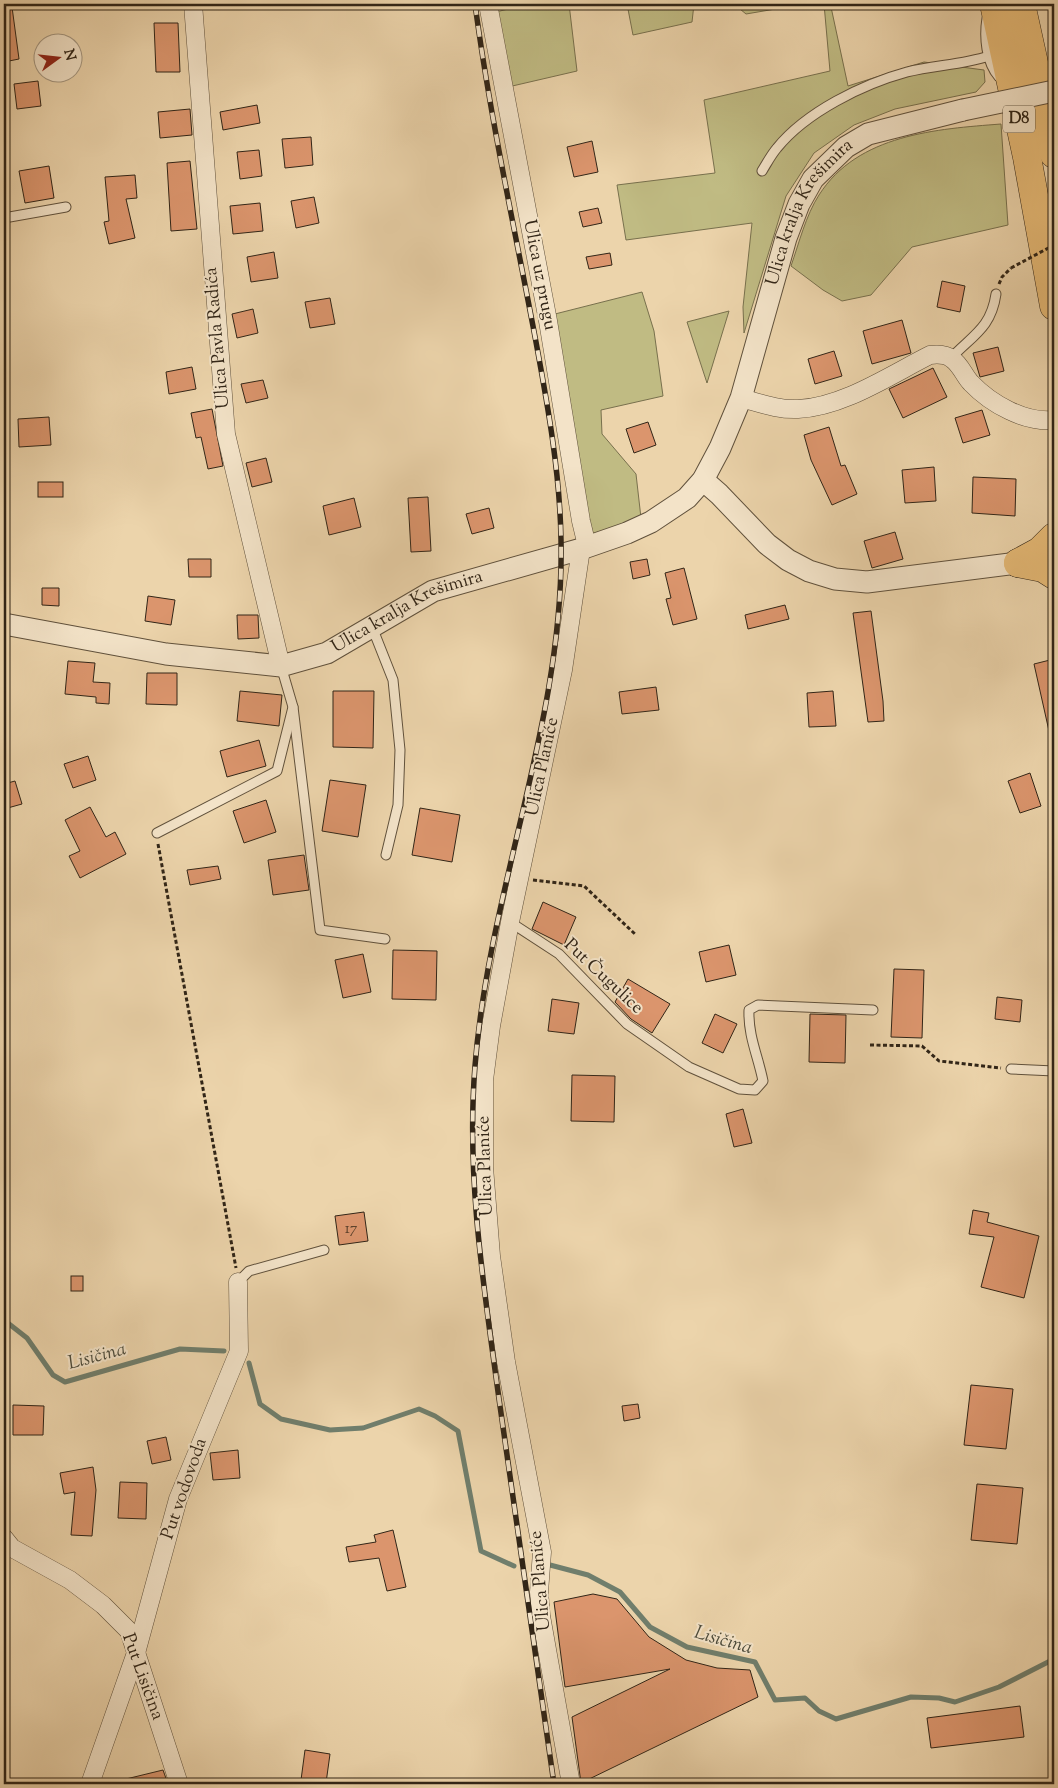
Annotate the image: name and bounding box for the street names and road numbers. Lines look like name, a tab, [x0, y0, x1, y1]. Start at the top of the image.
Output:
road number: D8	[1003, 106, 1035, 132]
street label: Ulica kralja Krešimira	[760, 133, 858, 289]
street label: Ulica uz prugu	[516, 217, 562, 333]
street label: Ulica Pavla Radića	[199, 266, 237, 410]
street label: Ulica kralja Krešimira	[327, 564, 486, 660]
street label: Ulica Planiće	[520, 715, 566, 819]
street label: Put Čugulice	[557, 932, 649, 1021]
street label: Ulica Planiće	[471, 1115, 501, 1217]
street label: Put vodovoda	[156, 1435, 214, 1543]
street label: Ulica Planiće	[524, 1530, 558, 1632]
street label: Put Lisičina	[114, 1630, 170, 1724]

